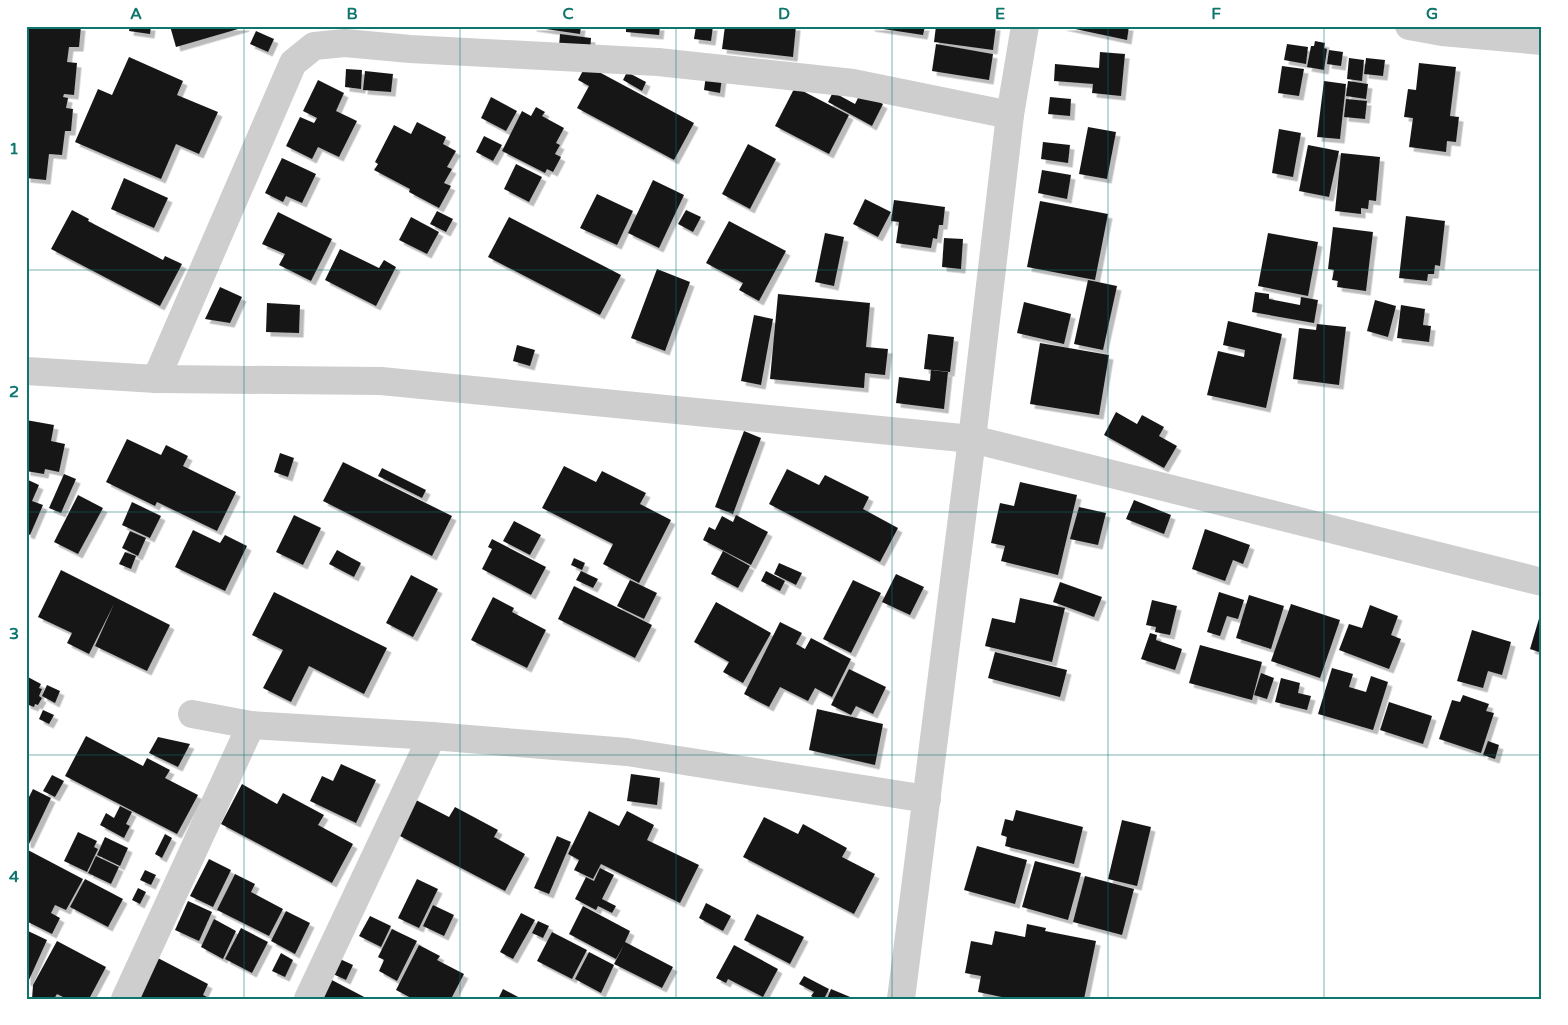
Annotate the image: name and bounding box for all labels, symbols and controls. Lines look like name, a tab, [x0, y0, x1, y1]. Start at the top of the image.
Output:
text: A	[130, 4, 142, 24]
text: B	[346, 4, 358, 24]
text: C	[562, 4, 574, 24]
text: D	[778, 4, 790, 24]
text: E	[995, 4, 1005, 24]
text: F	[1211, 4, 1221, 24]
text: G	[1426, 4, 1438, 24]
text: 1	[9, 139, 19, 159]
text: 2	[9, 382, 19, 402]
text: 3	[9, 624, 19, 644]
text: 4	[9, 867, 19, 887]

